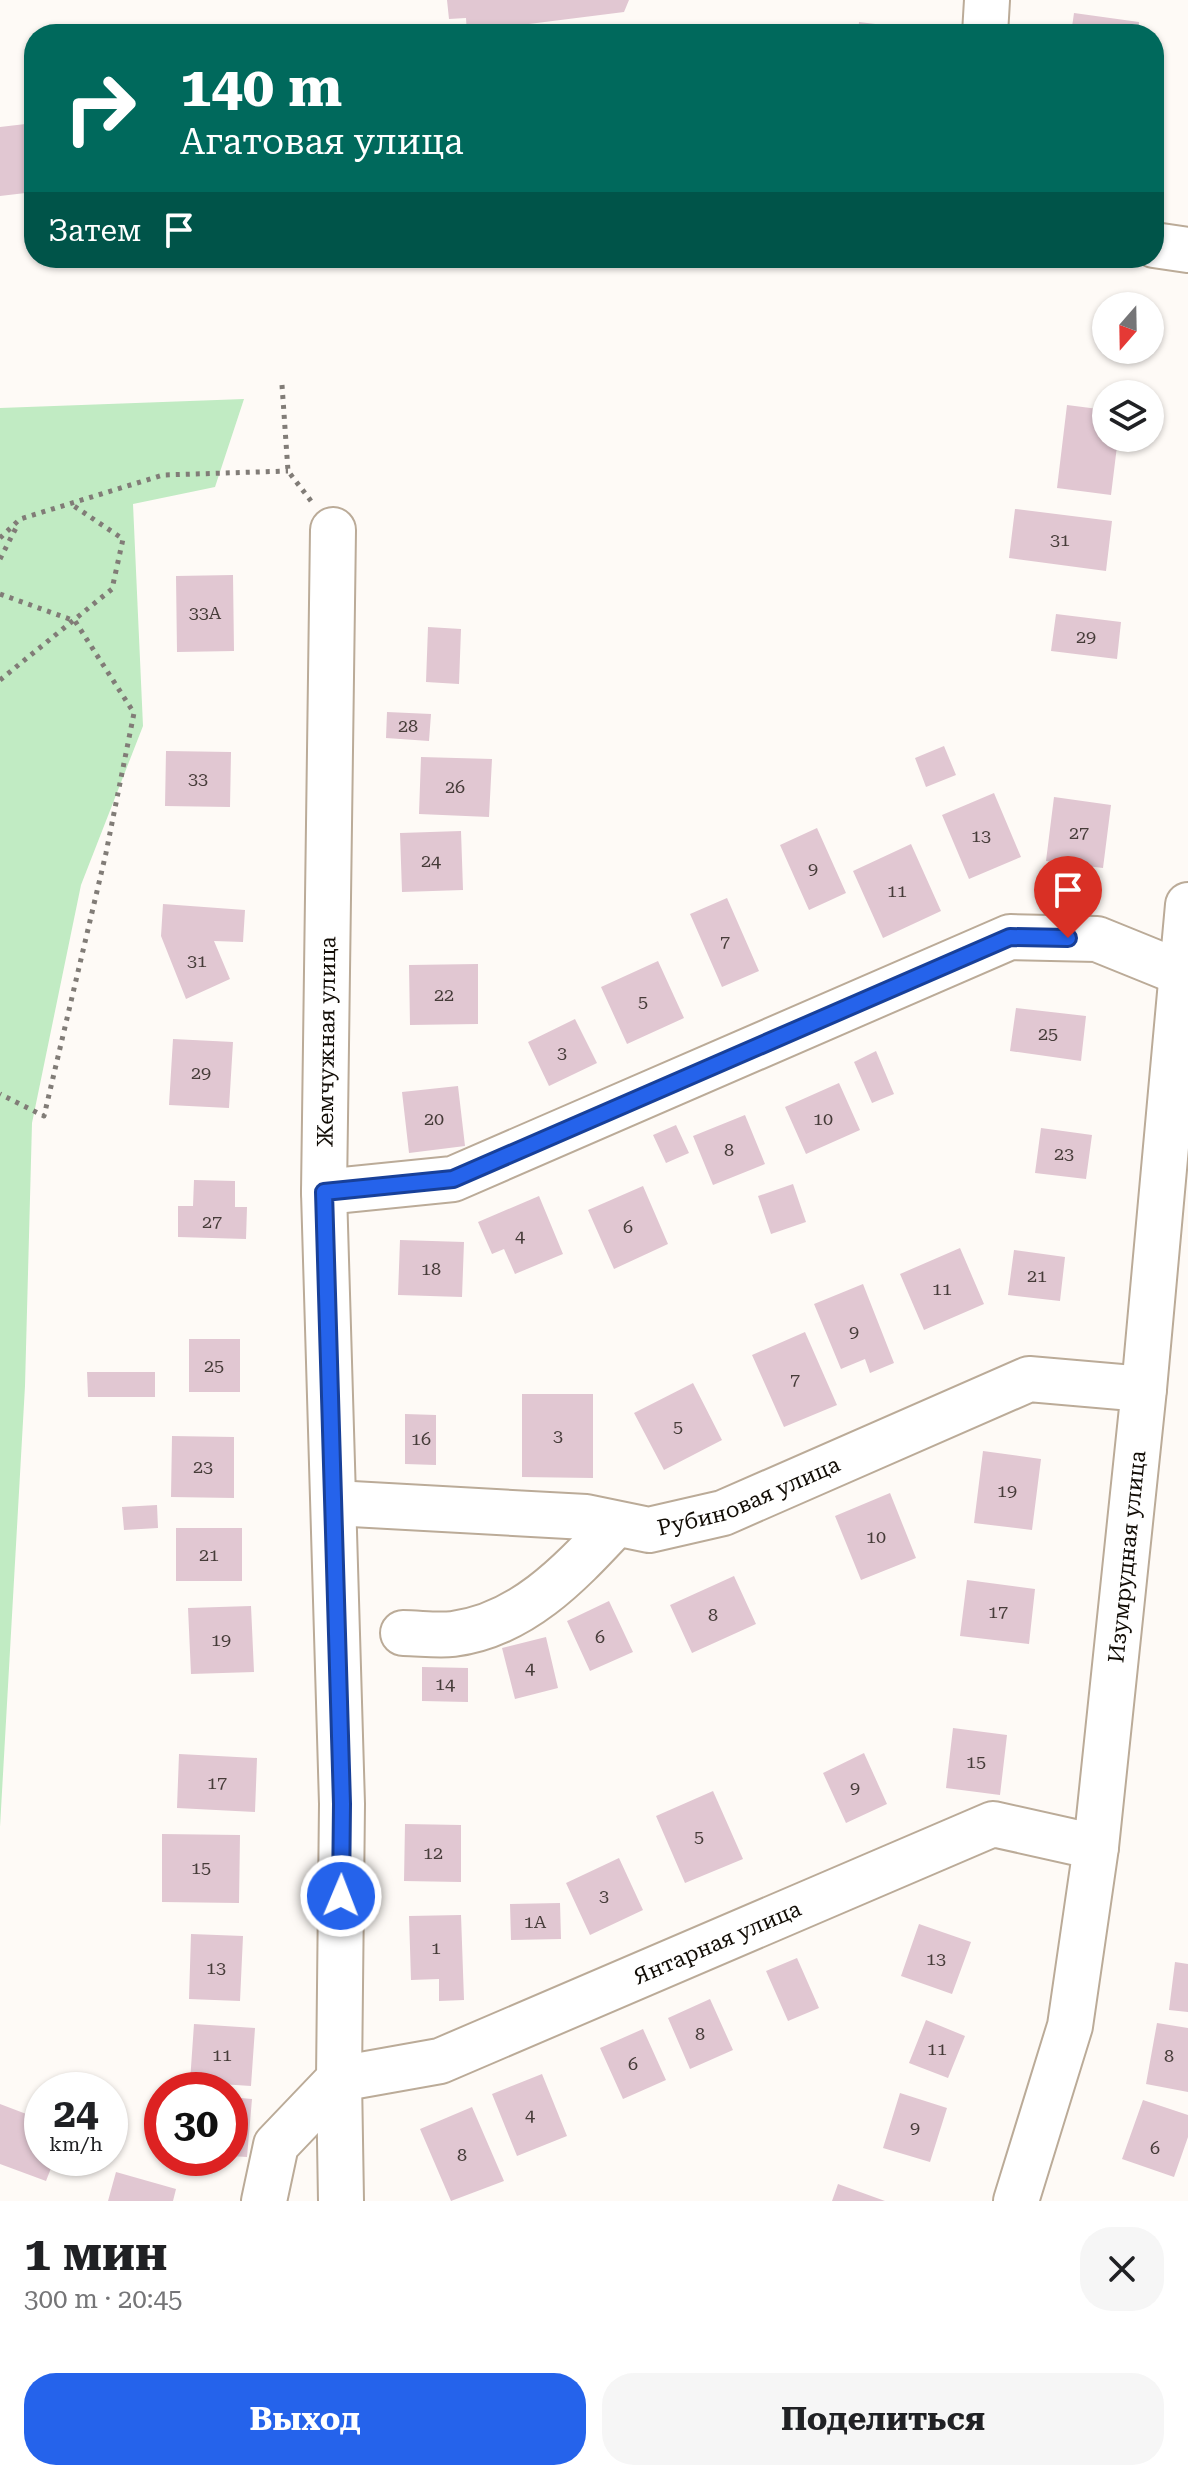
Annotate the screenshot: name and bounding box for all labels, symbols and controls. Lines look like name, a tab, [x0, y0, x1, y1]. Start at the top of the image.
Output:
text: 140 m	[180, 54, 342, 120]
icon: right	[48, 56, 152, 160]
text: Агатовая улица	[180, 121, 463, 163]
icon: arrive	[157, 208, 201, 252]
text: Затем	[48, 213, 141, 248]
north arrow	[1092, 292, 1164, 364]
map controls	[1092, 292, 1164, 452]
button: layers	[1092, 380, 1164, 452]
house number: 31	[1050, 529, 1070, 550]
house number: 33А	[189, 602, 222, 623]
house number: 29	[1076, 626, 1096, 647]
house number: 28	[398, 715, 418, 736]
house number: 33	[188, 768, 208, 789]
house number: 26	[445, 776, 465, 797]
house number: 27	[1069, 822, 1089, 843]
house number: 13	[971, 825, 991, 846]
house number: 24	[421, 850, 441, 871]
pin	[1034, 856, 1102, 938]
house number: 9	[808, 858, 818, 879]
icon: arrive	[1046, 868, 1090, 912]
house number: 11	[887, 880, 907, 901]
house number: 7	[720, 931, 730, 952]
street label: Жемчужная улица	[313, 936, 340, 1147]
house number: 31	[187, 950, 207, 971]
house number: 22	[434, 984, 454, 1005]
house number: 5	[638, 991, 648, 1012]
house number: 25	[1038, 1023, 1058, 1044]
house number: 3	[557, 1042, 567, 1063]
house number: 29	[191, 1062, 211, 1083]
house number: 20	[424, 1108, 444, 1129]
house number: 10	[813, 1108, 833, 1129]
house number: 8	[724, 1139, 734, 1160]
house number: 23	[1054, 1143, 1074, 1164]
house number: 27	[202, 1211, 222, 1232]
house number: 6	[623, 1216, 633, 1237]
house number: 4	[515, 1225, 525, 1246]
house number: 18	[421, 1258, 441, 1279]
house number: 21	[1027, 1265, 1047, 1286]
house number: 11	[932, 1278, 952, 1299]
house number: 9	[849, 1321, 859, 1342]
house number: 25	[204, 1355, 224, 1376]
house number: 7	[790, 1369, 800, 1390]
house number: 5	[673, 1416, 683, 1437]
house number: 3	[553, 1425, 563, 1446]
house number: 16	[411, 1428, 431, 1449]
street label: Изумрудная улица	[1103, 1449, 1150, 1664]
street label: Рубиновая улица	[655, 1451, 844, 1541]
house number: 23	[193, 1456, 213, 1477]
house number: 19	[997, 1480, 1017, 1501]
house number: 10	[866, 1526, 886, 1547]
house number: 21	[199, 1544, 219, 1565]
house number: 17	[988, 1601, 1008, 1622]
house number: 8	[708, 1604, 718, 1625]
house number: 6	[595, 1626, 605, 1647]
house number: 19	[211, 1629, 231, 1650]
house number: 4	[525, 1657, 535, 1678]
house number: 14	[435, 1673, 455, 1694]
house number: 15	[966, 1751, 986, 1772]
house number: 17	[207, 1772, 227, 1793]
house number: 9	[850, 1777, 860, 1798]
house number: 5	[694, 1826, 704, 1847]
house number: 12	[423, 1842, 443, 1863]
position arrow	[299, 1854, 383, 1938]
house number: 15	[191, 1857, 211, 1878]
house number: 3	[599, 1885, 609, 1906]
street label: Янтарная улица	[630, 1896, 805, 1990]
house number: 1А	[524, 1911, 547, 1932]
house number: 1	[431, 1937, 441, 1958]
house number: 13	[926, 1948, 946, 1969]
house number: 13	[206, 1957, 226, 1978]
house number: 8	[695, 2023, 705, 2044]
house number: 11	[927, 2038, 947, 2059]
house number: 11	[212, 2044, 232, 2065]
house number: 8	[1164, 2045, 1174, 2066]
house number: 6	[628, 2053, 638, 2074]
speed limit sign: 30	[144, 2072, 248, 2176]
text: 24	[54, 2090, 98, 2137]
house number: 4	[525, 2104, 535, 2125]
house number: 9	[910, 2117, 920, 2138]
text: km/h	[49, 2132, 103, 2156]
house number: 6	[1150, 2137, 1160, 2158]
house number: 8	[457, 2144, 467, 2165]
text: 1 мин	[24, 2226, 167, 2282]
button: close	[1080, 2227, 1164, 2311]
text: 300 m · 20:45	[24, 2284, 183, 2314]
button: Выход	[24, 2373, 586, 2465]
button: Поделиться	[602, 2373, 1164, 2465]

